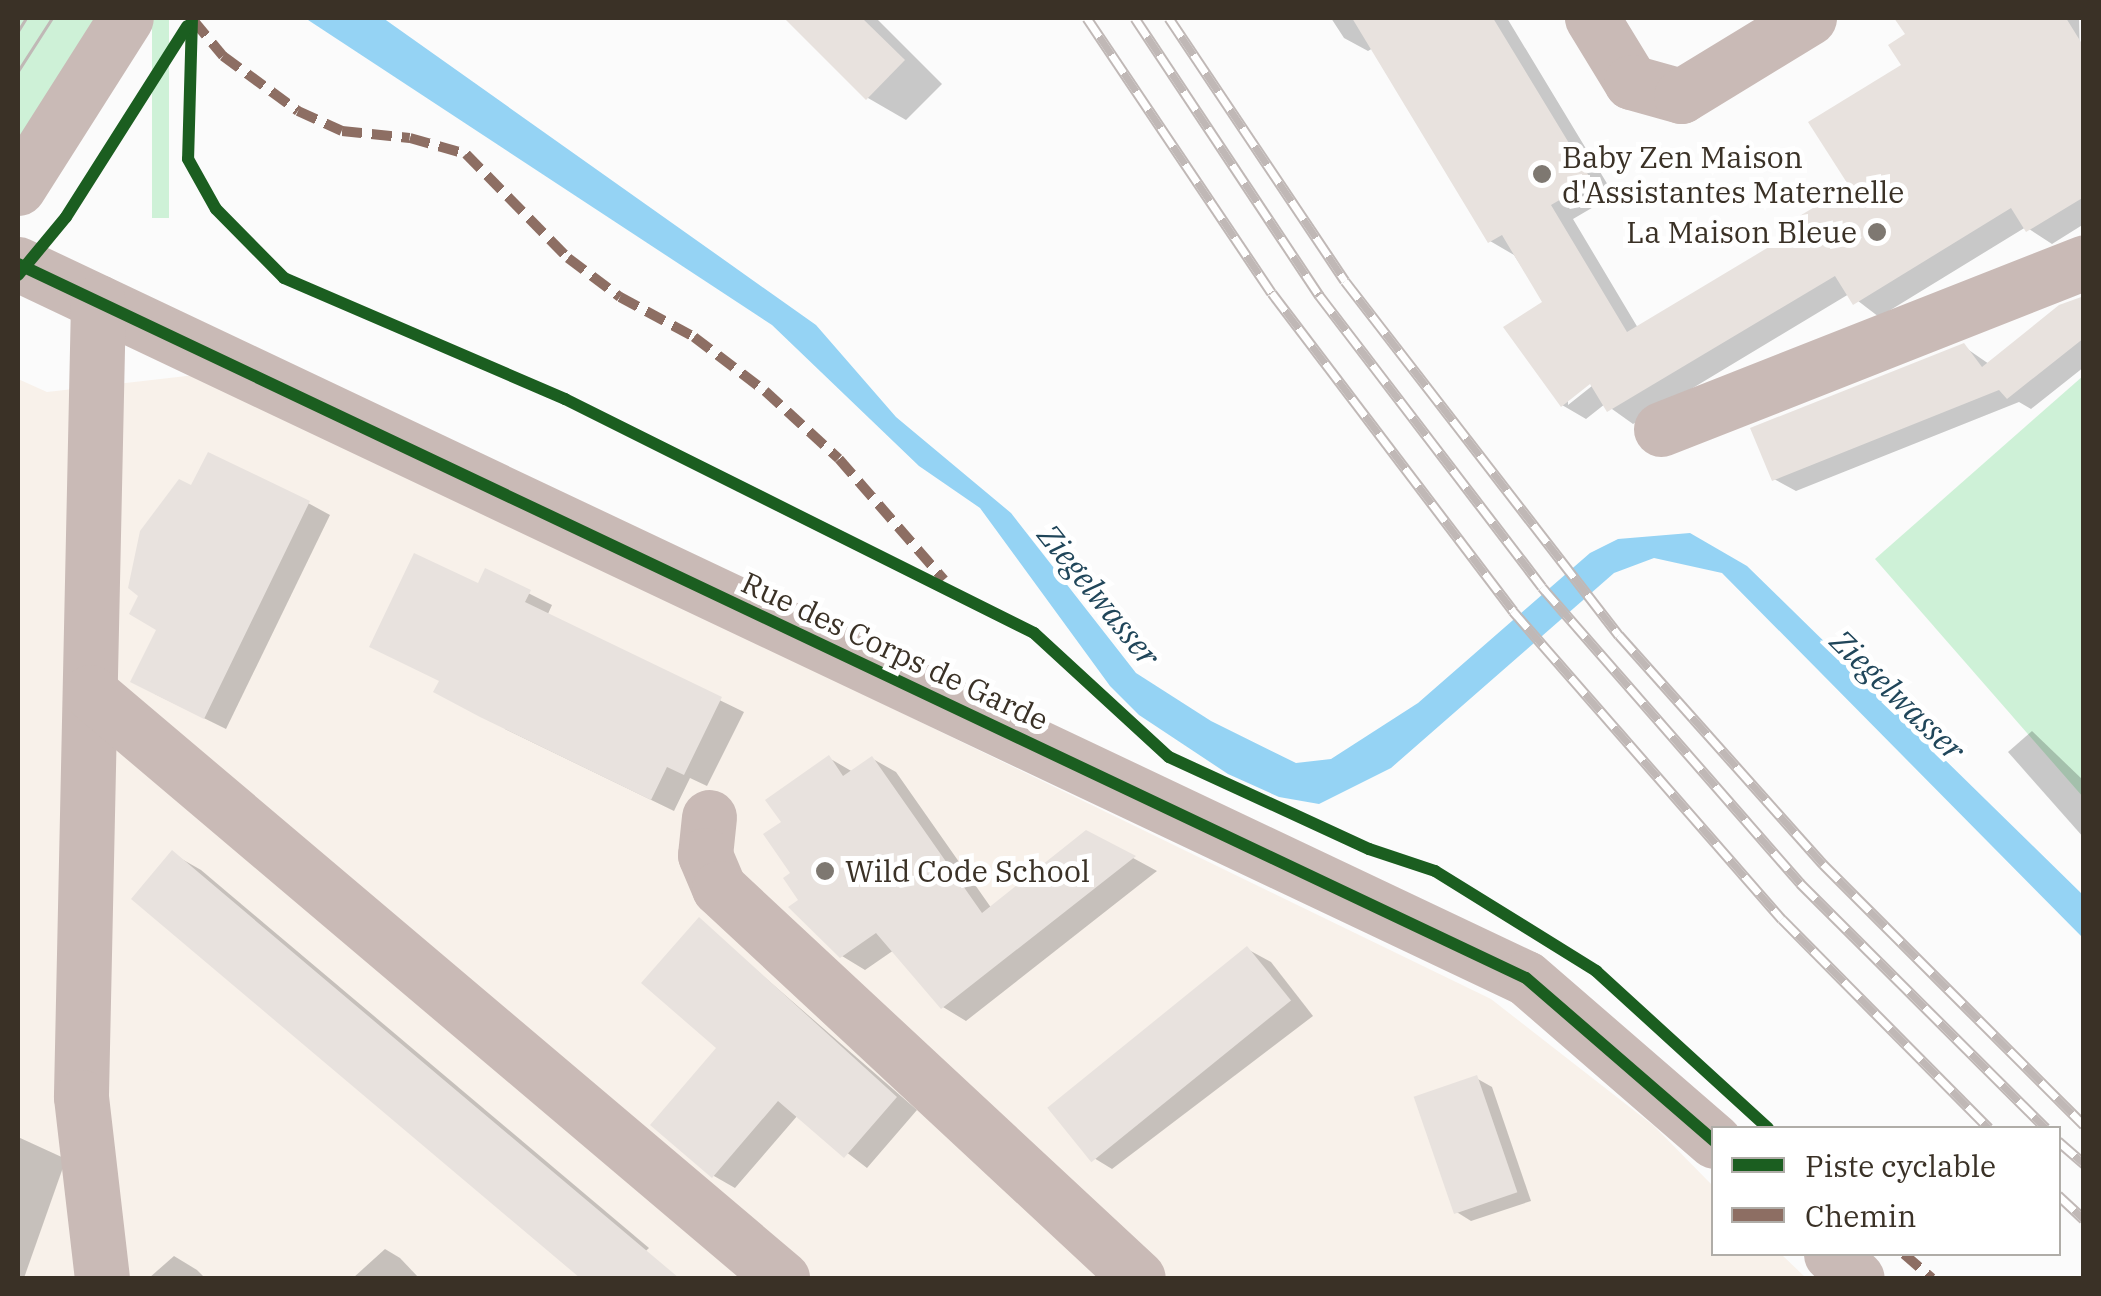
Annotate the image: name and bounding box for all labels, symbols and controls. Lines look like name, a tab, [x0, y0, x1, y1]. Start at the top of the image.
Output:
place label: Baby Zen Maison d'Assistantes Maternelle	[1562, 139, 1904, 210]
marker: Baby Zen Maison d'Assistantes Maternelle	[1531, 163, 1553, 185]
place label: La Maison Bleue	[1626, 214, 1857, 250]
marker: La Maison Bleue	[1866, 221, 1888, 243]
water label: Ziegelwasser	[1030, 516, 1168, 674]
street label: Rue des Corps de Garde	[736, 564, 1054, 738]
water label: Ziegelwasser	[1823, 622, 1973, 768]
place label: Wild Code School	[845, 853, 1090, 889]
marker: Wild Code School	[814, 860, 836, 882]
legend	[1711, 1126, 2061, 1256]
text: Piste cyclable	[1805, 1146, 1996, 1185]
text: Chemin	[1805, 1196, 1916, 1235]

